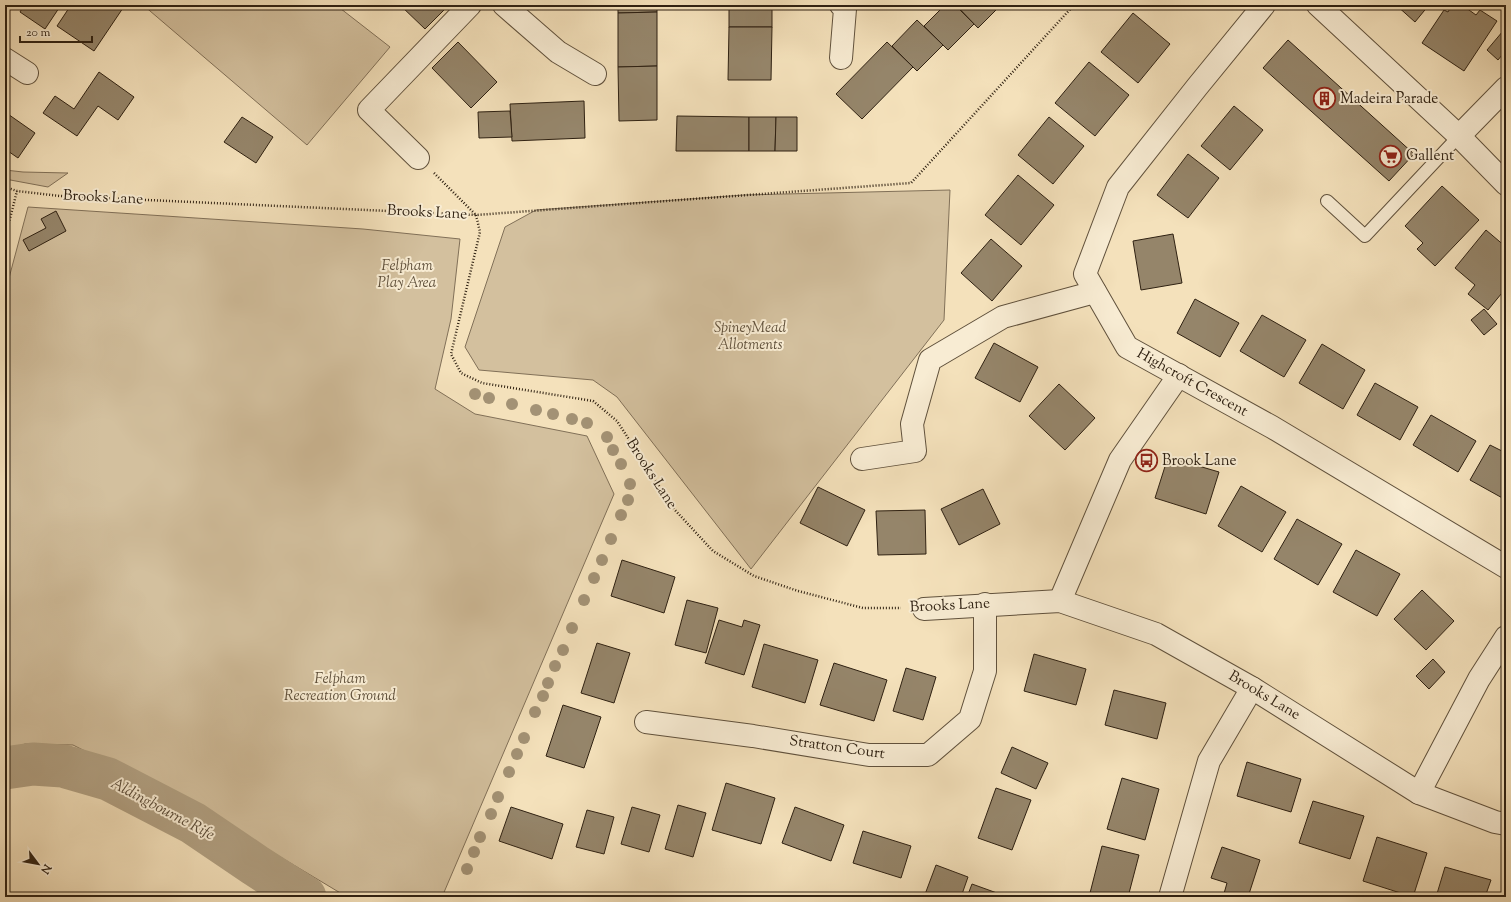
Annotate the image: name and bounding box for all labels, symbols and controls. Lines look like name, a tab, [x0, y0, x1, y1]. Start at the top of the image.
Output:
scale bar	[20, 18, 92, 44]
text: 20 m	[26, 24, 51, 42]
building icon: Madeira Parade	[1312, 86, 1338, 112]
place label: Madeira Parade	[1340, 89, 1438, 110]
supermarket icon: Gallent	[1378, 143, 1404, 169]
place label: Gallent	[1406, 146, 1454, 167]
street label: Brooks Lane	[62, 185, 144, 211]
street label: Brooks Lane	[386, 200, 468, 226]
park label: Felpham Play Area	[378, 256, 437, 294]
park label: SpineyMead Allotments	[714, 318, 787, 356]
street label: Highcroft Crescent	[1133, 344, 1251, 422]
street label: Brooks Lane	[620, 435, 682, 513]
bus stop icon: Brook Lane	[1133, 448, 1159, 474]
place label: Brook Lane	[1162, 451, 1236, 472]
street label: Brooks Lane	[909, 593, 991, 619]
street label: Brooks Lane	[1224, 666, 1304, 726]
park label: Felpham Recreation Ground	[284, 669, 396, 707]
street label: Stratton Court	[788, 731, 886, 765]
water label: Aldingbourne Rife	[106, 773, 218, 847]
north arrow	[18, 844, 58, 884]
text: N	[36, 860, 55, 877]

